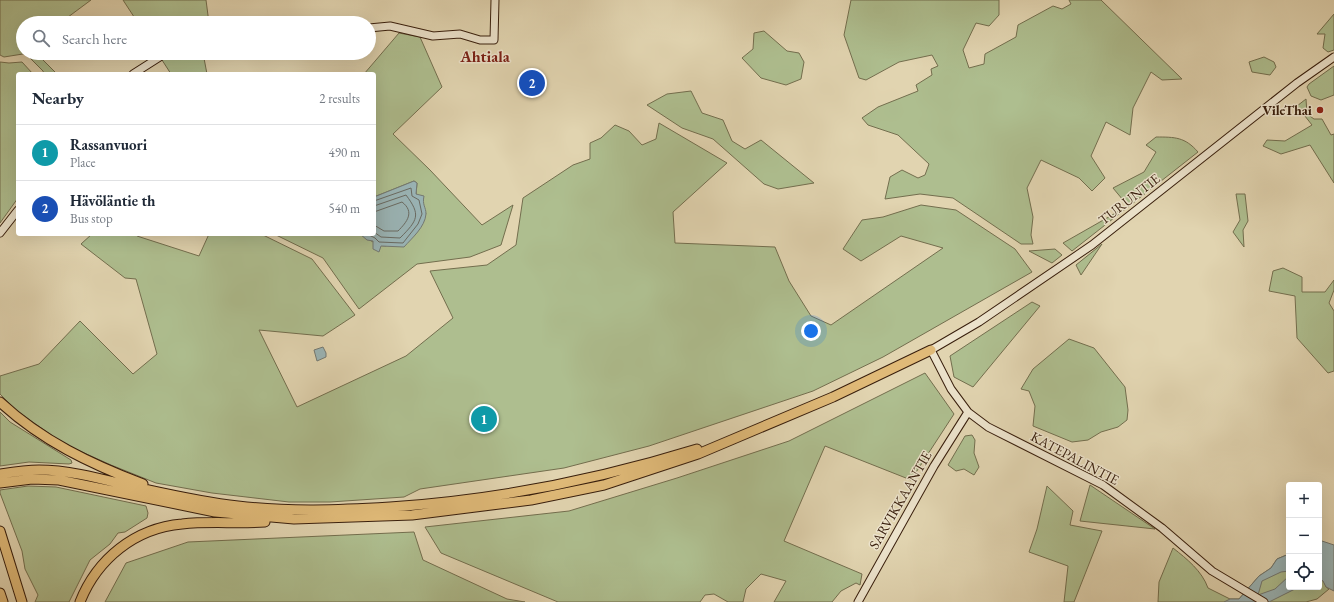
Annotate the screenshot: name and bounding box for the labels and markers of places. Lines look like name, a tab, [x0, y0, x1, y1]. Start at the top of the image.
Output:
pin: 2	[519, 68, 545, 98]
place label: VileThai	[1262, 101, 1312, 119]
marker: VileThai	[1315, 105, 1325, 115]
pin: 1	[471, 404, 497, 434]

